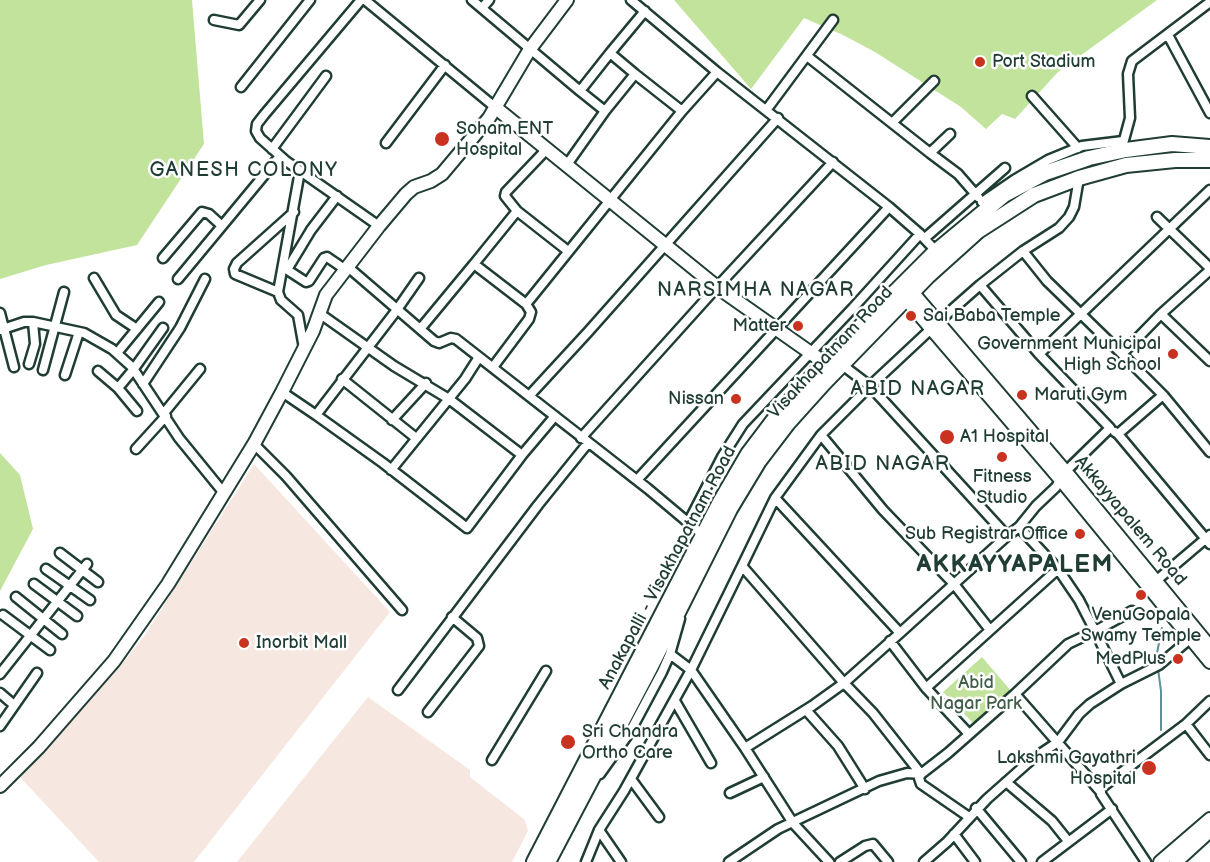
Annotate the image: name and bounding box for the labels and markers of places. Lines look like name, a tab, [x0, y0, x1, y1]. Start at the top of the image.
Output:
place label: Port Stadium	[992, 51, 1095, 73]
marker: Port Stadium	[973, 55, 987, 69]
place label: Soham ENT Hospital	[456, 118, 553, 160]
marker: Soham ENT Hospital	[433, 130, 451, 148]
place label: Sai Baba Temple	[923, 305, 1060, 327]
marker: Sai Baba Temple	[904, 309, 918, 323]
place label: Matter	[733, 315, 786, 337]
marker: Matter	[791, 319, 805, 333]
place label: Government Municipal High School	[977, 333, 1161, 376]
marker: Government Municipal High School	[1166, 347, 1180, 361]
place label: Maruti Gym	[1034, 384, 1127, 406]
place label: Nissan	[668, 388, 724, 410]
marker: Maruti Gym	[1015, 388, 1029, 402]
marker: Nissan	[729, 392, 743, 406]
place label: A1 Hospital	[960, 426, 1049, 448]
marker: A1 Hospital	[938, 428, 956, 446]
marker: Fitness Studio	[995, 450, 1009, 464]
place label: Fitness Studio	[972, 466, 1032, 508]
place label: Sub Registrar Office	[905, 523, 1068, 545]
marker: Sub Registrar Office	[1073, 527, 1087, 541]
marker: VenuGopala Swamy Temple	[1134, 588, 1148, 602]
place label: VenuGopala Swamy Temple	[1081, 604, 1201, 646]
place label: Inorbit Mall	[256, 632, 347, 654]
marker: Inorbit Mall	[237, 636, 251, 650]
place label: MedPlus	[1095, 648, 1166, 670]
marker: MedPlus	[1171, 652, 1185, 666]
place label: Sri Chandra Ortho Care	[582, 721, 678, 764]
marker: Sri Chandra Ortho Care	[559, 733, 577, 751]
place label: Lakshmi Gayathri Hospital	[997, 747, 1136, 789]
marker: Lakshmi Gayathri Hospital	[1140, 759, 1158, 777]

